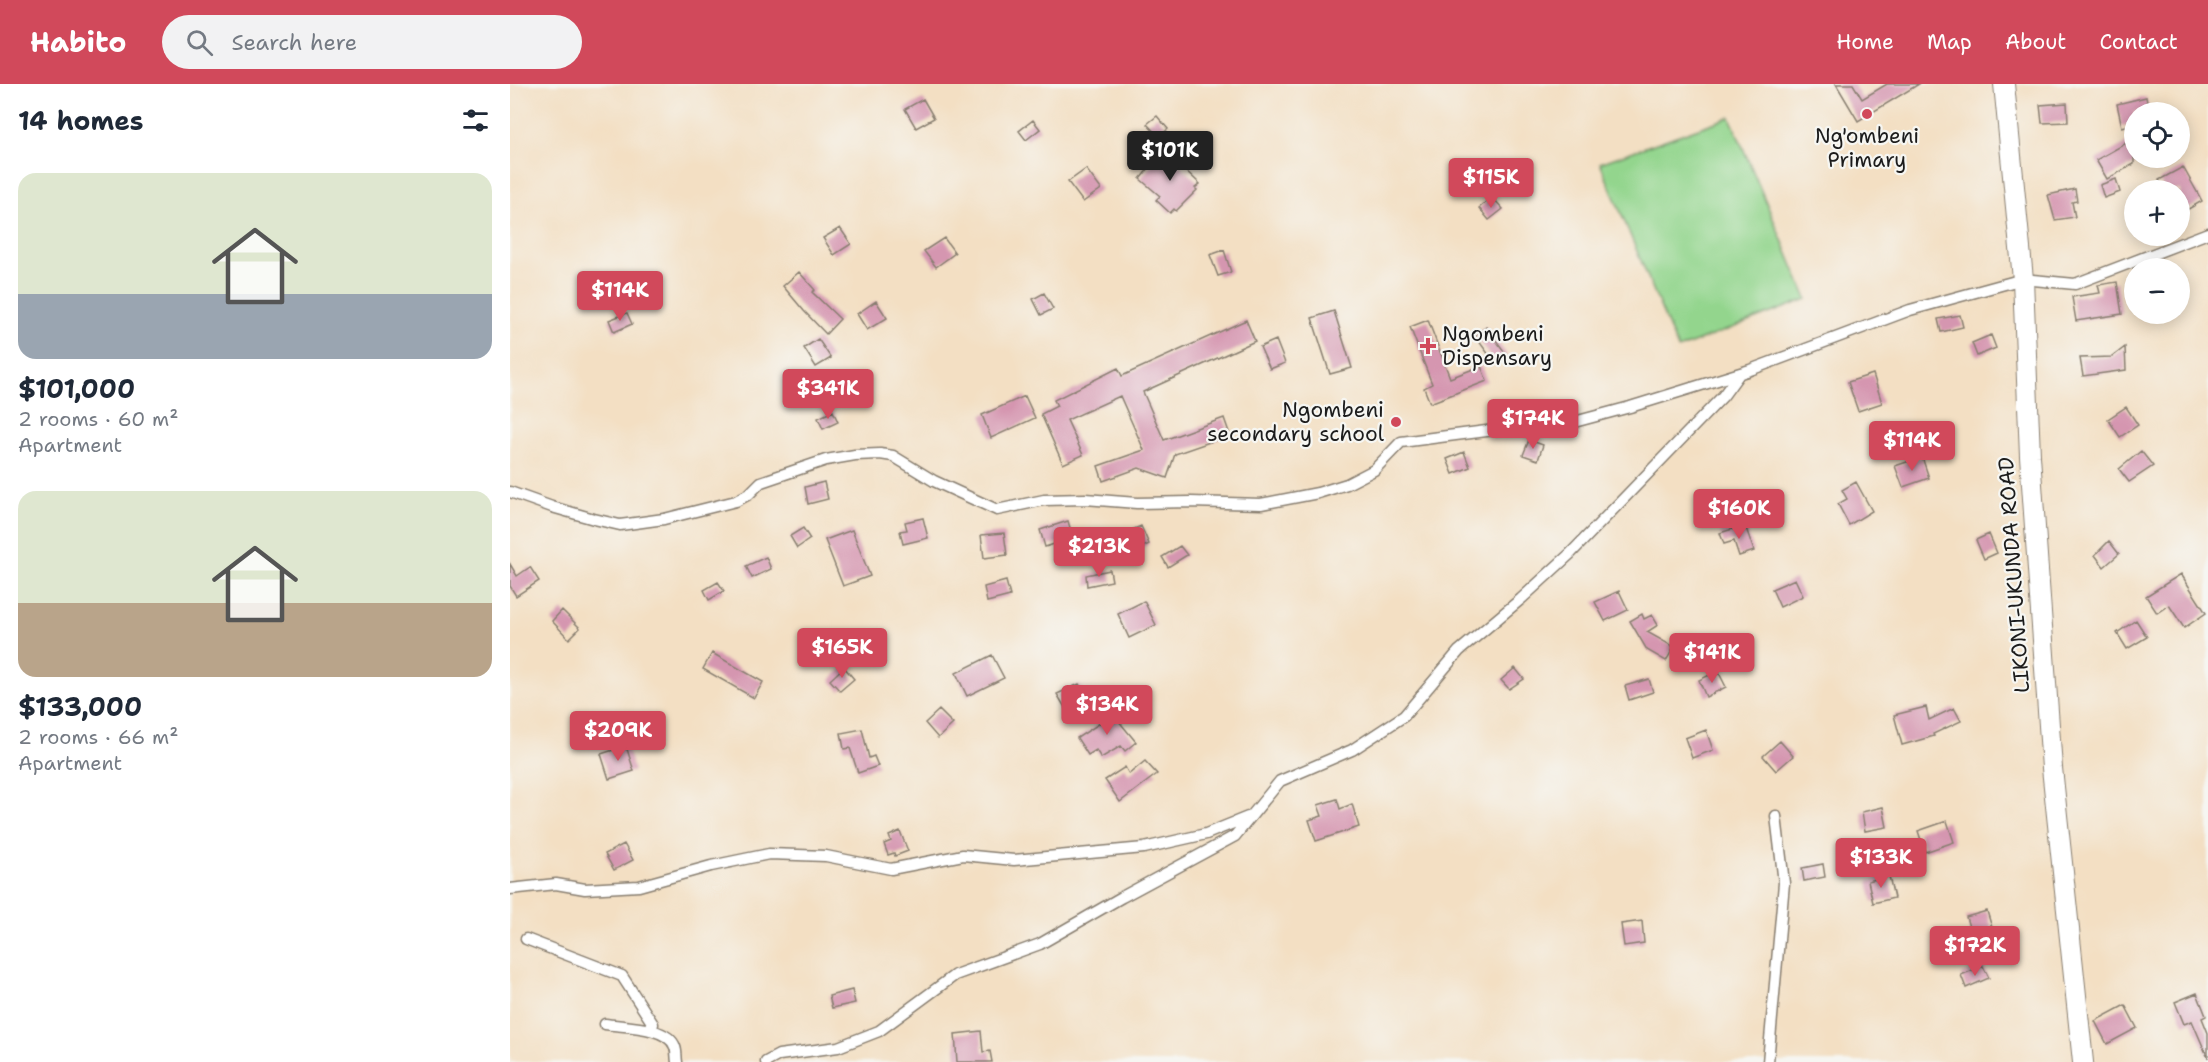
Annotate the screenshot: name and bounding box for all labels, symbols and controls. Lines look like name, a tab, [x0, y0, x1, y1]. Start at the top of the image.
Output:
search box	[162, 15, 582, 69]
text: Habito	[30, 23, 126, 61]
icon: search	[183, 26, 216, 59]
text: Search here	[231, 28, 357, 57]
text: Home	[1836, 28, 1894, 56]
text: Map	[1927, 28, 1972, 56]
text: About	[2005, 28, 2066, 56]
text: Contact	[2099, 28, 2178, 56]
map controls	[2124, 102, 2190, 324]
button: locate	[2124, 102, 2190, 168]
text: 14 homes	[18, 103, 144, 138]
icon: filters	[459, 104, 492, 137]
marker: Ng'ombeni Primary	[1860, 107, 1874, 121]
place label: Ng'ombeni Primary	[1815, 122, 1919, 174]
pin: $101K	[1128, 131, 1212, 182]
text: $101K	[1141, 137, 1199, 163]
pin: $115K	[1449, 158, 1533, 209]
text: $115K	[1463, 164, 1519, 190]
button: +	[2124, 180, 2190, 246]
icon: home	[201, 212, 309, 320]
button: −	[2124, 258, 2190, 324]
pin: $114K	[578, 271, 662, 322]
text: $114K	[591, 277, 649, 303]
place label: Ngombeni Dispensary	[1442, 320, 1552, 372]
marker: Ngombeni Dispensary	[1419, 337, 1437, 355]
pin: $341K	[786, 369, 870, 420]
text: $101,000	[18, 371, 135, 406]
text: $341K	[797, 375, 859, 401]
place label: Ngombeni secondary school	[1207, 396, 1385, 448]
pin: $174K	[1491, 399, 1575, 450]
text: $174K	[1501, 405, 1565, 431]
text: 2 rooms · 60 m²	[18, 406, 178, 432]
marker: Ngombeni secondary school	[1389, 415, 1403, 429]
pin: $114K	[1870, 421, 1954, 472]
text: $114K	[1883, 427, 1941, 453]
text: Apartment	[18, 432, 122, 458]
street label: LIKONI-UKUNDA ROAD	[1992, 456, 2036, 694]
pin: $160K	[1697, 489, 1781, 540]
text: $160K	[1707, 495, 1771, 521]
pin: $213K	[1057, 527, 1141, 578]
icon: home	[201, 530, 309, 638]
text: $213K	[1068, 533, 1130, 559]
pin: $165K	[800, 628, 884, 679]
pin: $141K	[1670, 633, 1754, 684]
text: $165K	[811, 634, 873, 660]
text: $141K	[1683, 639, 1741, 665]
pin: $134K	[1065, 685, 1149, 736]
text: $133,000	[18, 689, 142, 724]
text: $134K	[1075, 691, 1139, 717]
pin: $209K	[576, 711, 660, 762]
text: $209K	[584, 717, 652, 743]
text: 2 rooms · 66 m²	[18, 724, 179, 750]
text: Apartment	[18, 750, 122, 776]
pin: $133K	[1839, 838, 1923, 889]
text: $133K	[1850, 844, 1912, 870]
pin: $172K	[1933, 926, 2017, 977]
text: $172K	[1944, 932, 2006, 958]

